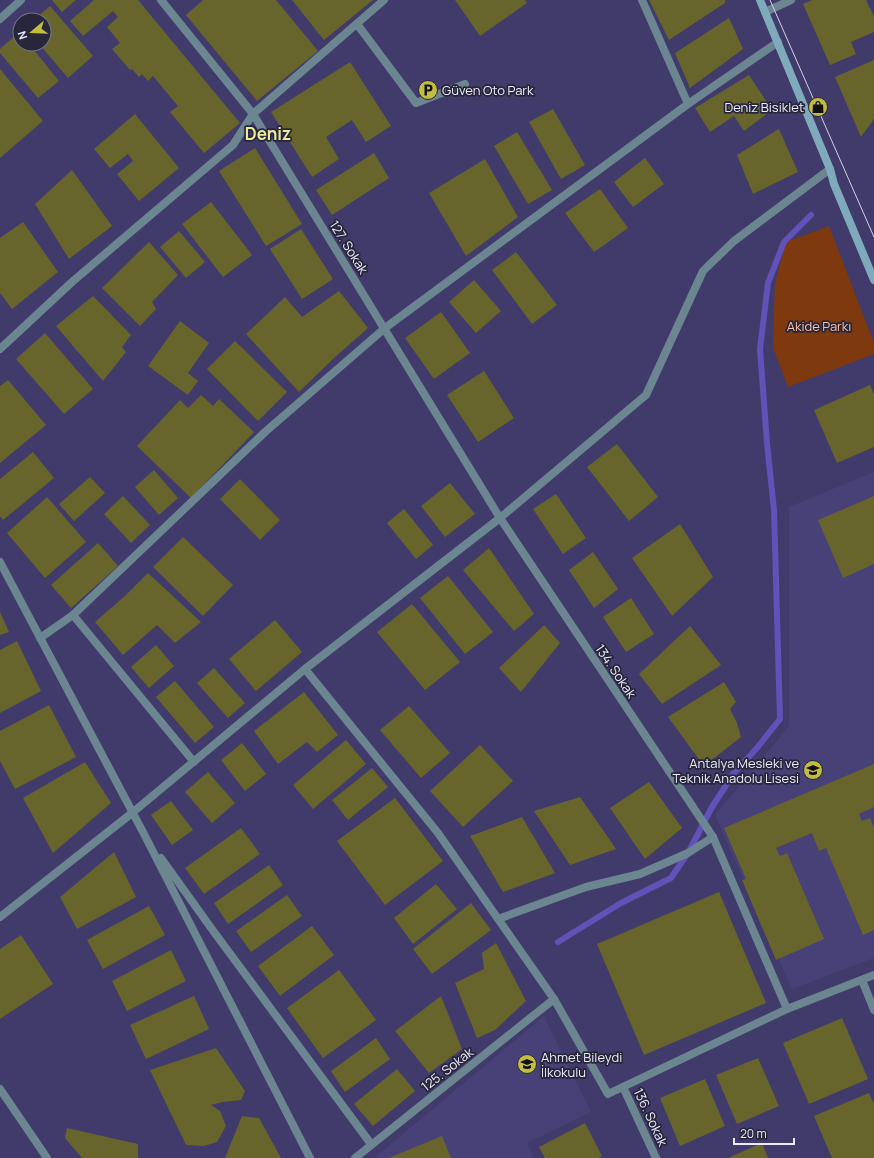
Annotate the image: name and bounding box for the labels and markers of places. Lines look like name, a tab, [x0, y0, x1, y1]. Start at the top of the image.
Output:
parking icon: Güven Oto Park	[417, 79, 439, 101]
place label: Güven Oto Park	[442, 81, 534, 99]
shop icon: Deniz Bisiklet	[807, 96, 829, 118]
place label: Deniz Bisiklet	[724, 98, 804, 116]
place label: Antalya Mesleki ve Teknik Anadolu Lisesi	[673, 754, 799, 787]
school or university icon: Antalya Mesleki ve Teknik Anadolu Lisesi	[802, 759, 824, 781]
place label: Ahmet Bileydi İlkokulu	[541, 1048, 622, 1081]
school or university icon: Ahmet Bileydi İlkokulu	[516, 1053, 538, 1075]

